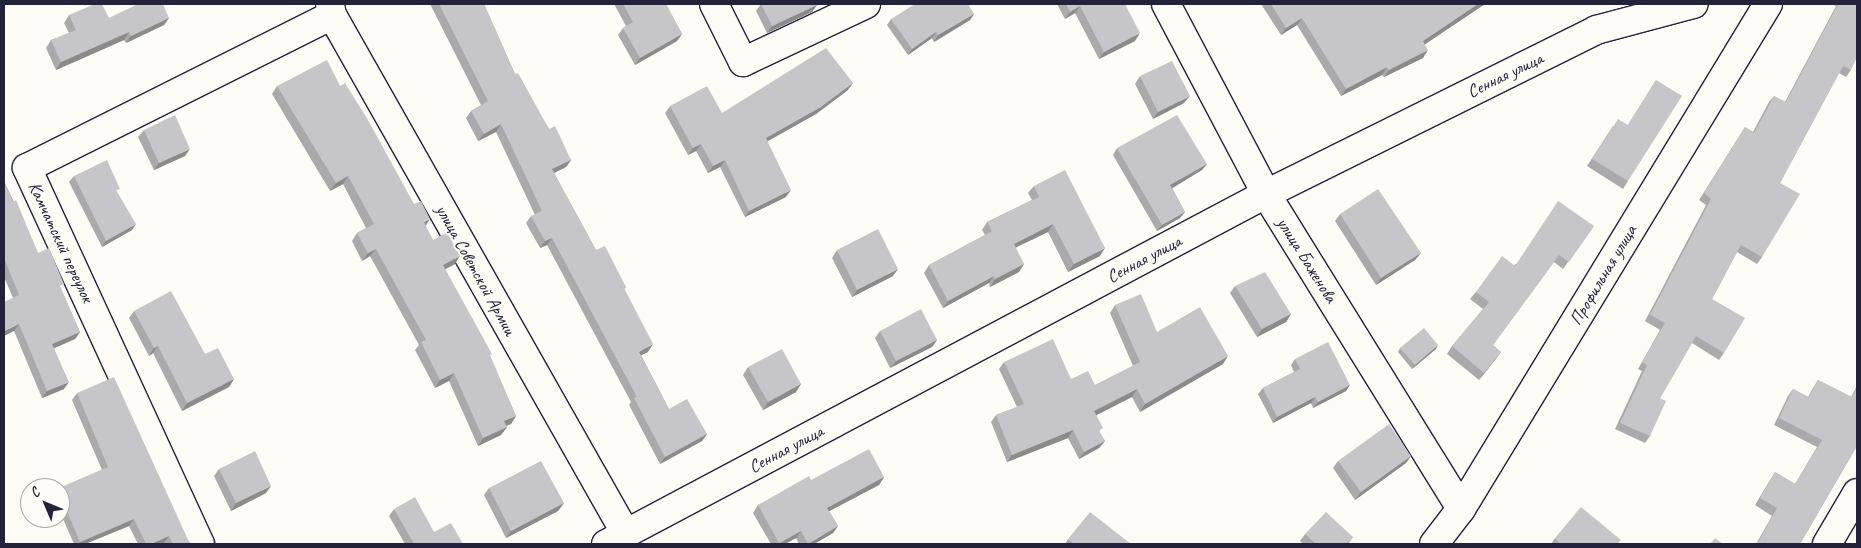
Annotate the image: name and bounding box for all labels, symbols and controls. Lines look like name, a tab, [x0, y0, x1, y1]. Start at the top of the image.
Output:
street label: Сенная улица	[1464, 47, 1546, 103]
street label: Камчатский переулок	[24, 178, 98, 306]
street label: улица Советской Армии	[431, 200, 521, 340]
street label: улица Баженова	[1272, 212, 1342, 308]
street label: Профильная улица	[1564, 221, 1642, 329]
street label: Сенная улица	[1103, 230, 1185, 288]
street label: Сенная улица	[745, 420, 827, 478]
north arrow	[20, 478, 70, 528]
text: С	[26, 484, 43, 501]

